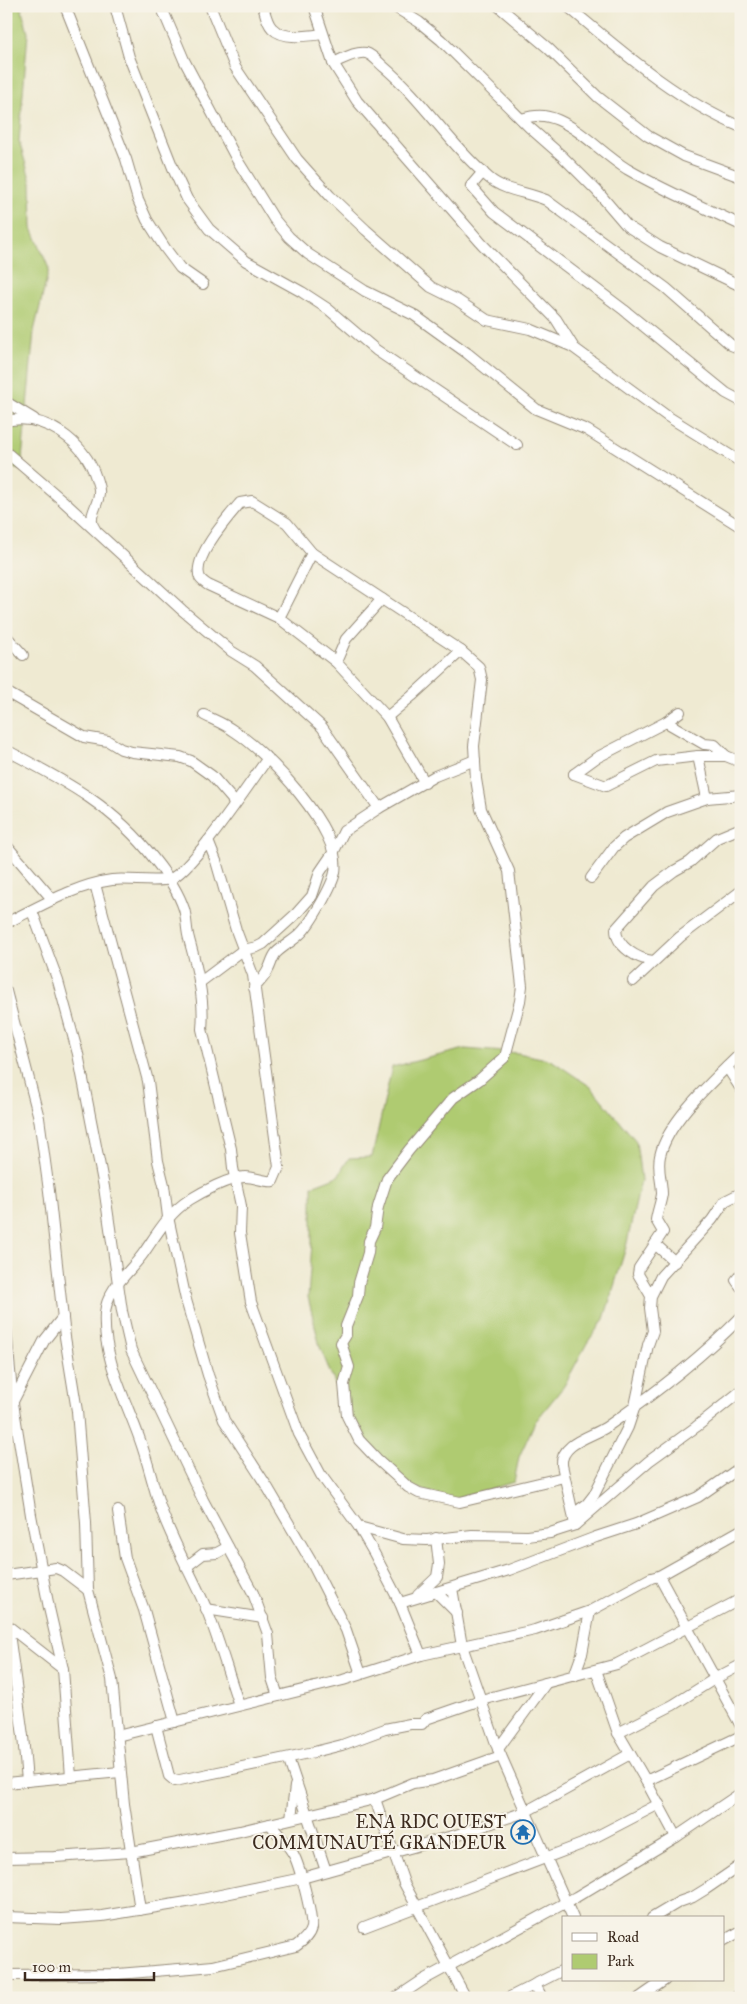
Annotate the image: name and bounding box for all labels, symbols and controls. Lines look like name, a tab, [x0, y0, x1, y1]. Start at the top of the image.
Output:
place label: ENA RDC OUEST COMMUNAUTÉ GRANDEUR	[252, 1811, 507, 1854]
temple icon: ENA RDC OUEST COMMUNAUTÉ GRANDEUR	[510, 1819, 536, 1845]
legend	[562, 1916, 724, 1982]
text: Road	[607, 1928, 639, 1946]
scale bar	[25, 1949, 154, 1981]
text: Park	[607, 1952, 634, 1970]
text: 100 m	[32, 1958, 72, 1976]

